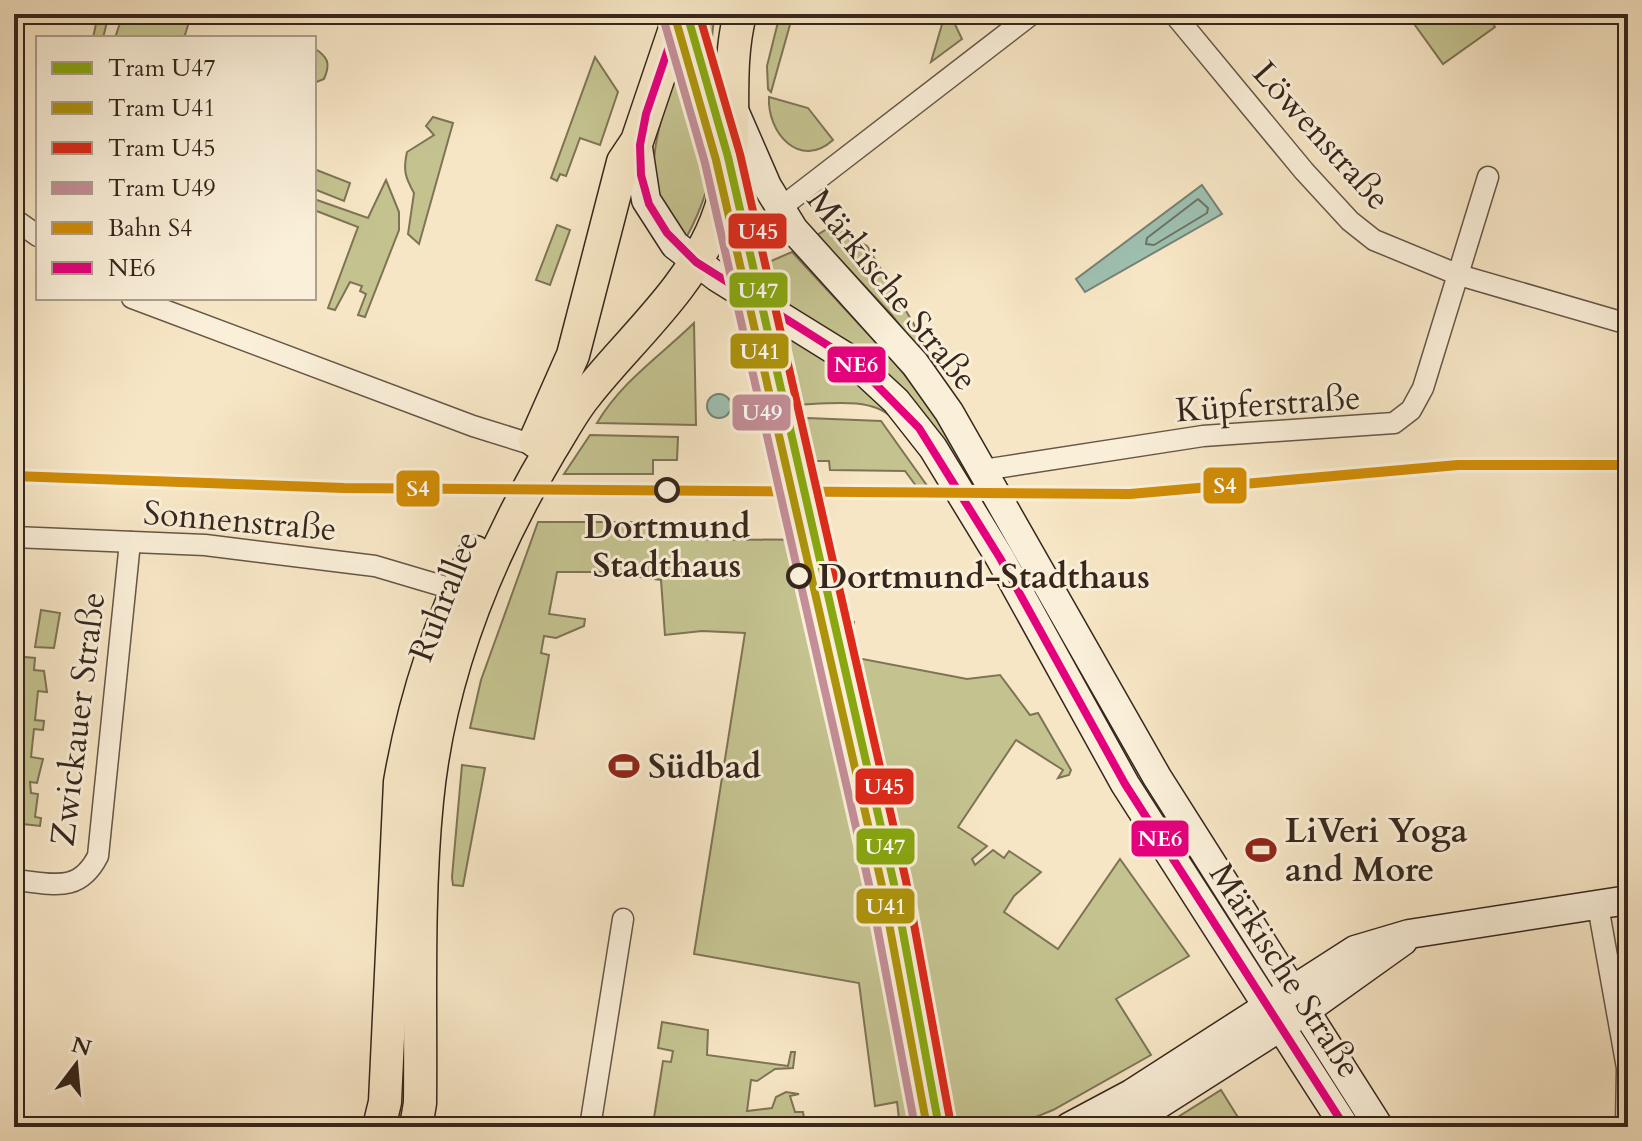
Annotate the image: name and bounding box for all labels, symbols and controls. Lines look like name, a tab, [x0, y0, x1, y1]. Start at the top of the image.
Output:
legend	[36, 36, 316, 300]
street label: Löwenstraße	[1242, 51, 1401, 220]
text: Tram U47	[108, 52, 216, 85]
text: Tram U41	[108, 92, 216, 125]
text: Tram U45	[108, 132, 216, 165]
text: Tram U49	[108, 172, 216, 205]
street label: Märkische Straße	[796, 179, 988, 400]
text: Bahn S4	[108, 212, 192, 245]
line badge: U45	[727, 212, 788, 250]
text: U45	[738, 217, 778, 247]
text: NE6	[108, 252, 156, 285]
line badge: U47	[728, 271, 789, 309]
text: U47	[738, 276, 778, 306]
line badge: U41	[729, 332, 790, 370]
text: U41	[740, 337, 780, 367]
line badge: NE6	[826, 345, 887, 384]
text: NE6	[834, 350, 878, 380]
street label: Küpferstraße	[1174, 375, 1362, 433]
line badge: U49	[731, 393, 792, 432]
text: U49	[742, 398, 782, 428]
line badge: S4	[1202, 466, 1248, 505]
line badge: S4	[395, 469, 441, 508]
text: S4	[1214, 471, 1236, 501]
text: S4	[407, 474, 429, 504]
marker: Dortmund Stadthaus	[655, 478, 679, 502]
street label: Sonnenstraße	[141, 490, 338, 552]
place label: Dortmund Stadthaus	[584, 504, 751, 589]
street label: Ruhrallee	[398, 525, 490, 668]
place label: Dortmund-Stadthaus	[818, 554, 1150, 600]
marker: Dortmund-Stadthaus	[787, 564, 811, 588]
street label: Zwickauer Straße	[40, 589, 116, 849]
place label: Südbad	[648, 744, 762, 790]
sports icon: Südbad	[607, 749, 641, 783]
line badge: U45	[854, 767, 915, 806]
text: U45	[864, 772, 904, 802]
place label: LiVeri Yoga and More	[1285, 808, 1468, 893]
line badge: NE6	[1130, 819, 1190, 858]
text: NE6	[1138, 824, 1182, 854]
line badge: U47	[855, 827, 916, 866]
text: U47	[865, 832, 905, 862]
sports icon: LiVeri Yoga and More	[1244, 833, 1278, 867]
street label: Märkische Straße	[1198, 854, 1372, 1087]
line badge: U41	[855, 887, 916, 925]
text: U41	[866, 892, 906, 922]
north arrow	[36, 1025, 116, 1105]
text: N	[68, 1030, 95, 1064]

